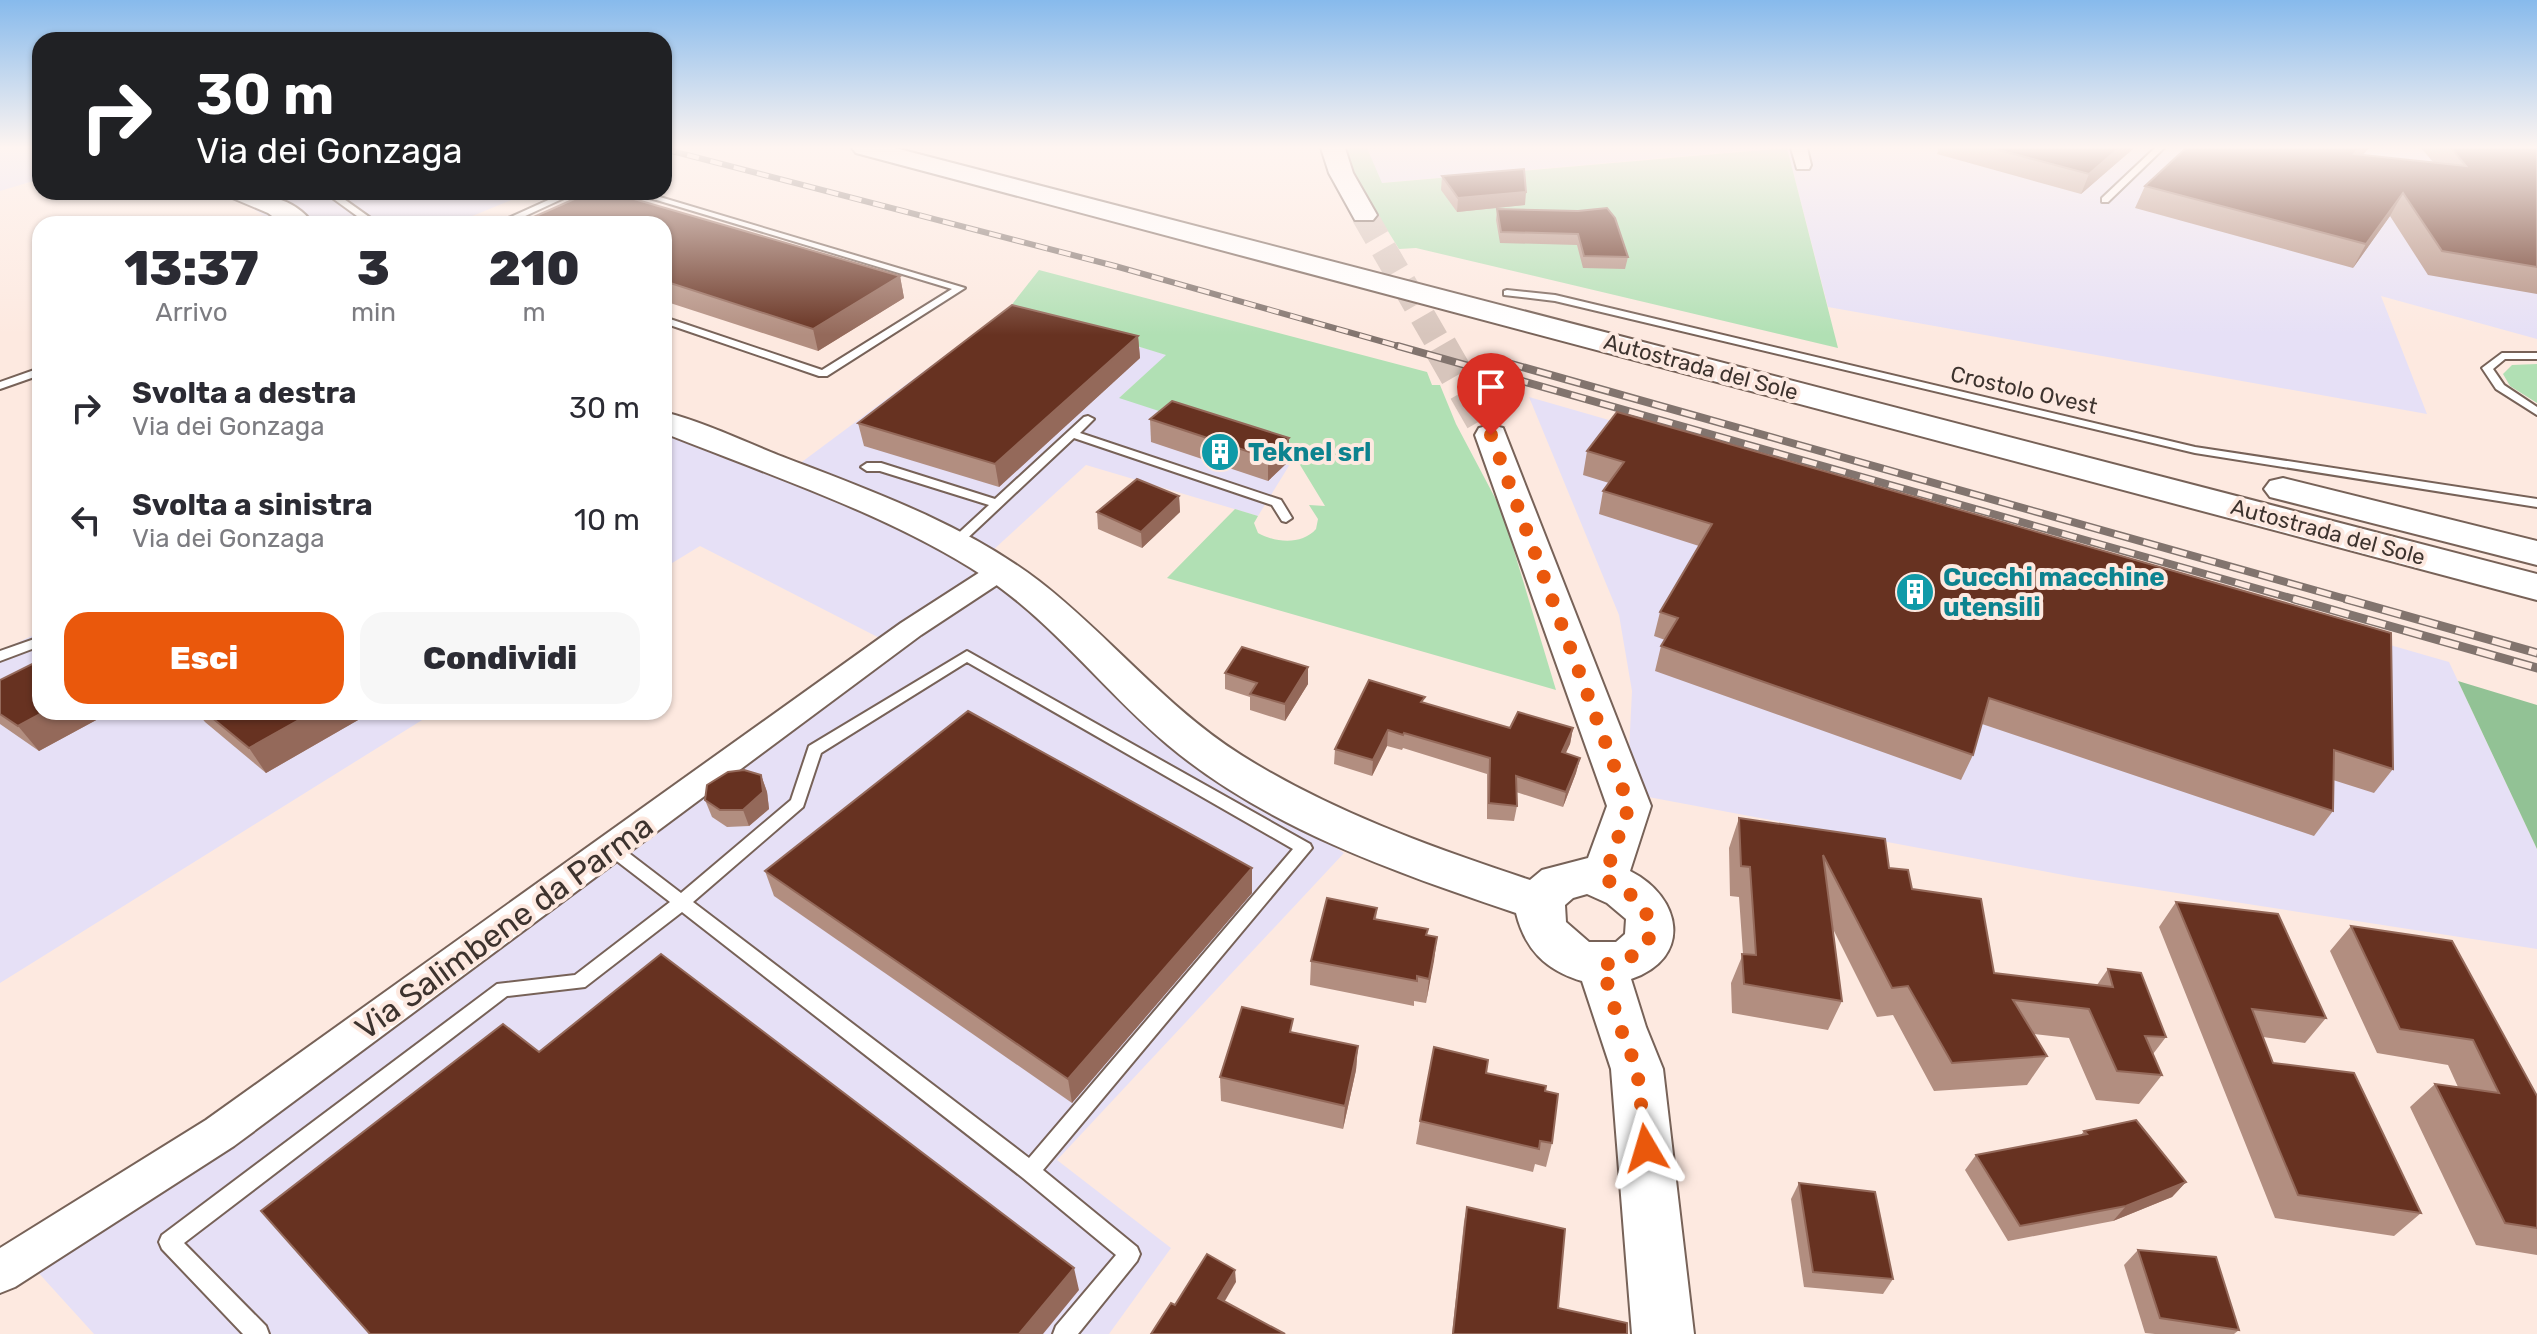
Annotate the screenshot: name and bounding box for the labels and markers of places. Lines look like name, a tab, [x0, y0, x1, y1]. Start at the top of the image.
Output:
pin	[1457, 353, 1525, 435]
building icon: Teknel srl	[1199, 431, 1241, 473]
place label: Teknel srl	[1248, 437, 1372, 468]
place label: Cucchi macchine utensili	[1943, 562, 2165, 623]
building icon: Cucchi macchine utensili	[1894, 571, 1936, 613]

